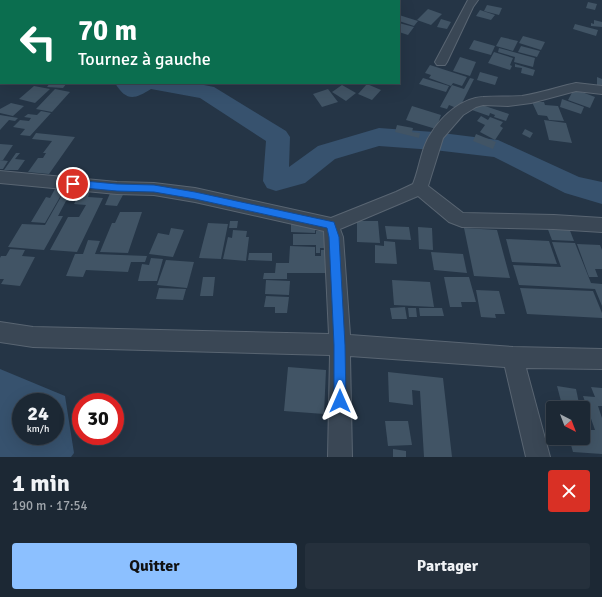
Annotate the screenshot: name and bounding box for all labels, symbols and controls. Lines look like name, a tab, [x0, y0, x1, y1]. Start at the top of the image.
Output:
text: 70 m	[78, 14, 137, 48]
icon: left	[12, 16, 64, 68]
text: Tournez à gauche	[78, 48, 211, 70]
pin	[56, 167, 90, 201]
icon: arrive	[62, 173, 84, 195]
position arrow	[319, 380, 361, 422]
speed limit sign: 30	[72, 393, 124, 445]
text: 24	[27, 401, 49, 426]
north arrow	[546, 401, 590, 445]
map controls	[546, 401, 590, 445]
text: km/h	[27, 423, 49, 435]
text: 1 min	[12, 468, 70, 498]
button: close	[548, 470, 590, 512]
text: 190 m · 17:54	[12, 498, 88, 514]
button: Quitter	[12, 543, 297, 589]
button: Partager	[305, 543, 590, 589]

